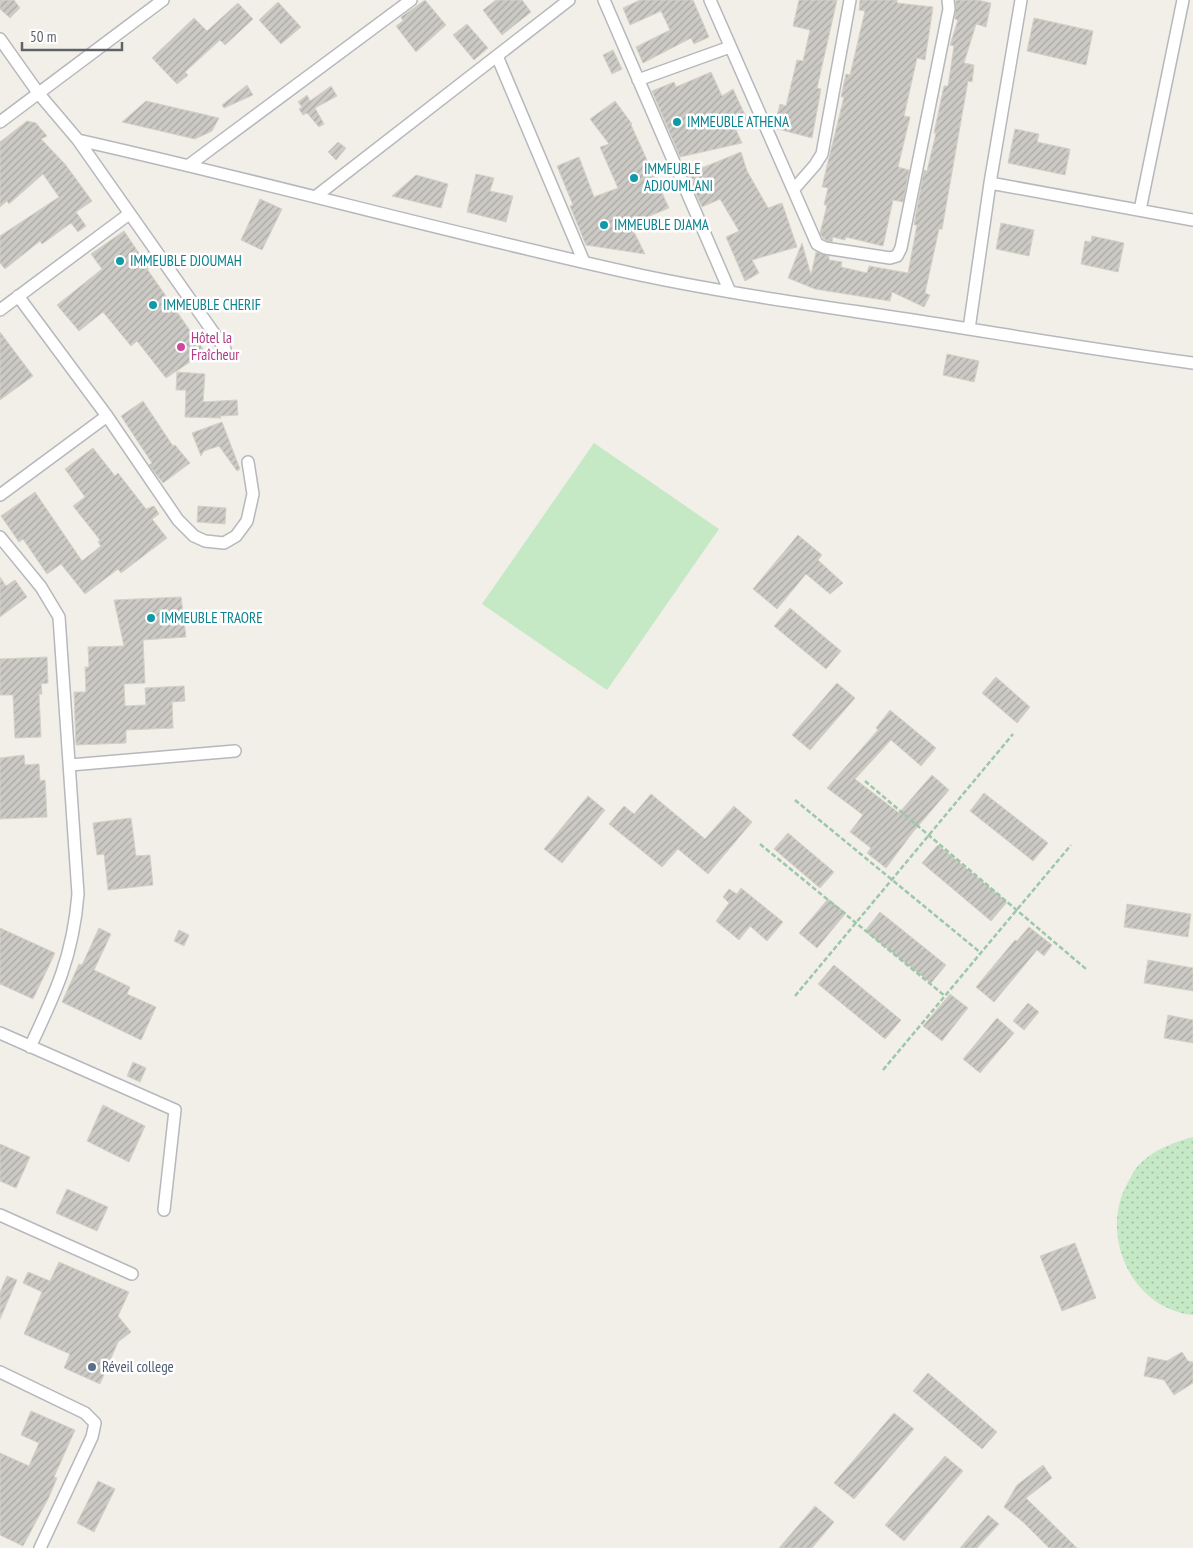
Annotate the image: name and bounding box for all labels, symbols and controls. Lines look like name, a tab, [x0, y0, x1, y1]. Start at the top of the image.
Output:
scale bar	[22, 20, 122, 52]
text: 50 m	[30, 27, 56, 46]
place label: IMMEUBLE ATHENA	[687, 112, 790, 131]
marker: IMMEUBLE ATHENA	[671, 116, 683, 128]
place label: IMMEUBLE ADJOUMLANI	[644, 159, 713, 195]
marker: IMMEUBLE ADJOUMLANI	[628, 172, 640, 184]
place label: IMMEUBLE DJAMA	[614, 215, 710, 234]
marker: IMMEUBLE DJAMA	[598, 219, 610, 231]
place label: IMMEUBLE DJOUMAH	[130, 251, 242, 270]
marker: IMMEUBLE DJOUMAH	[114, 255, 126, 267]
place label: IMMEUBLE CHERIF	[163, 295, 261, 314]
marker: IMMEUBLE CHERIF	[147, 299, 159, 311]
place label: Hôtel la Fraîcheur	[191, 328, 240, 364]
marker: Hôtel la Fraîcheur	[175, 341, 187, 353]
place label: IMMEUBLE TRAORE	[161, 608, 263, 627]
marker: IMMEUBLE TRAORE	[145, 612, 157, 624]
place label: Réveil college	[102, 1357, 174, 1376]
marker: Réveil college	[86, 1361, 98, 1373]

